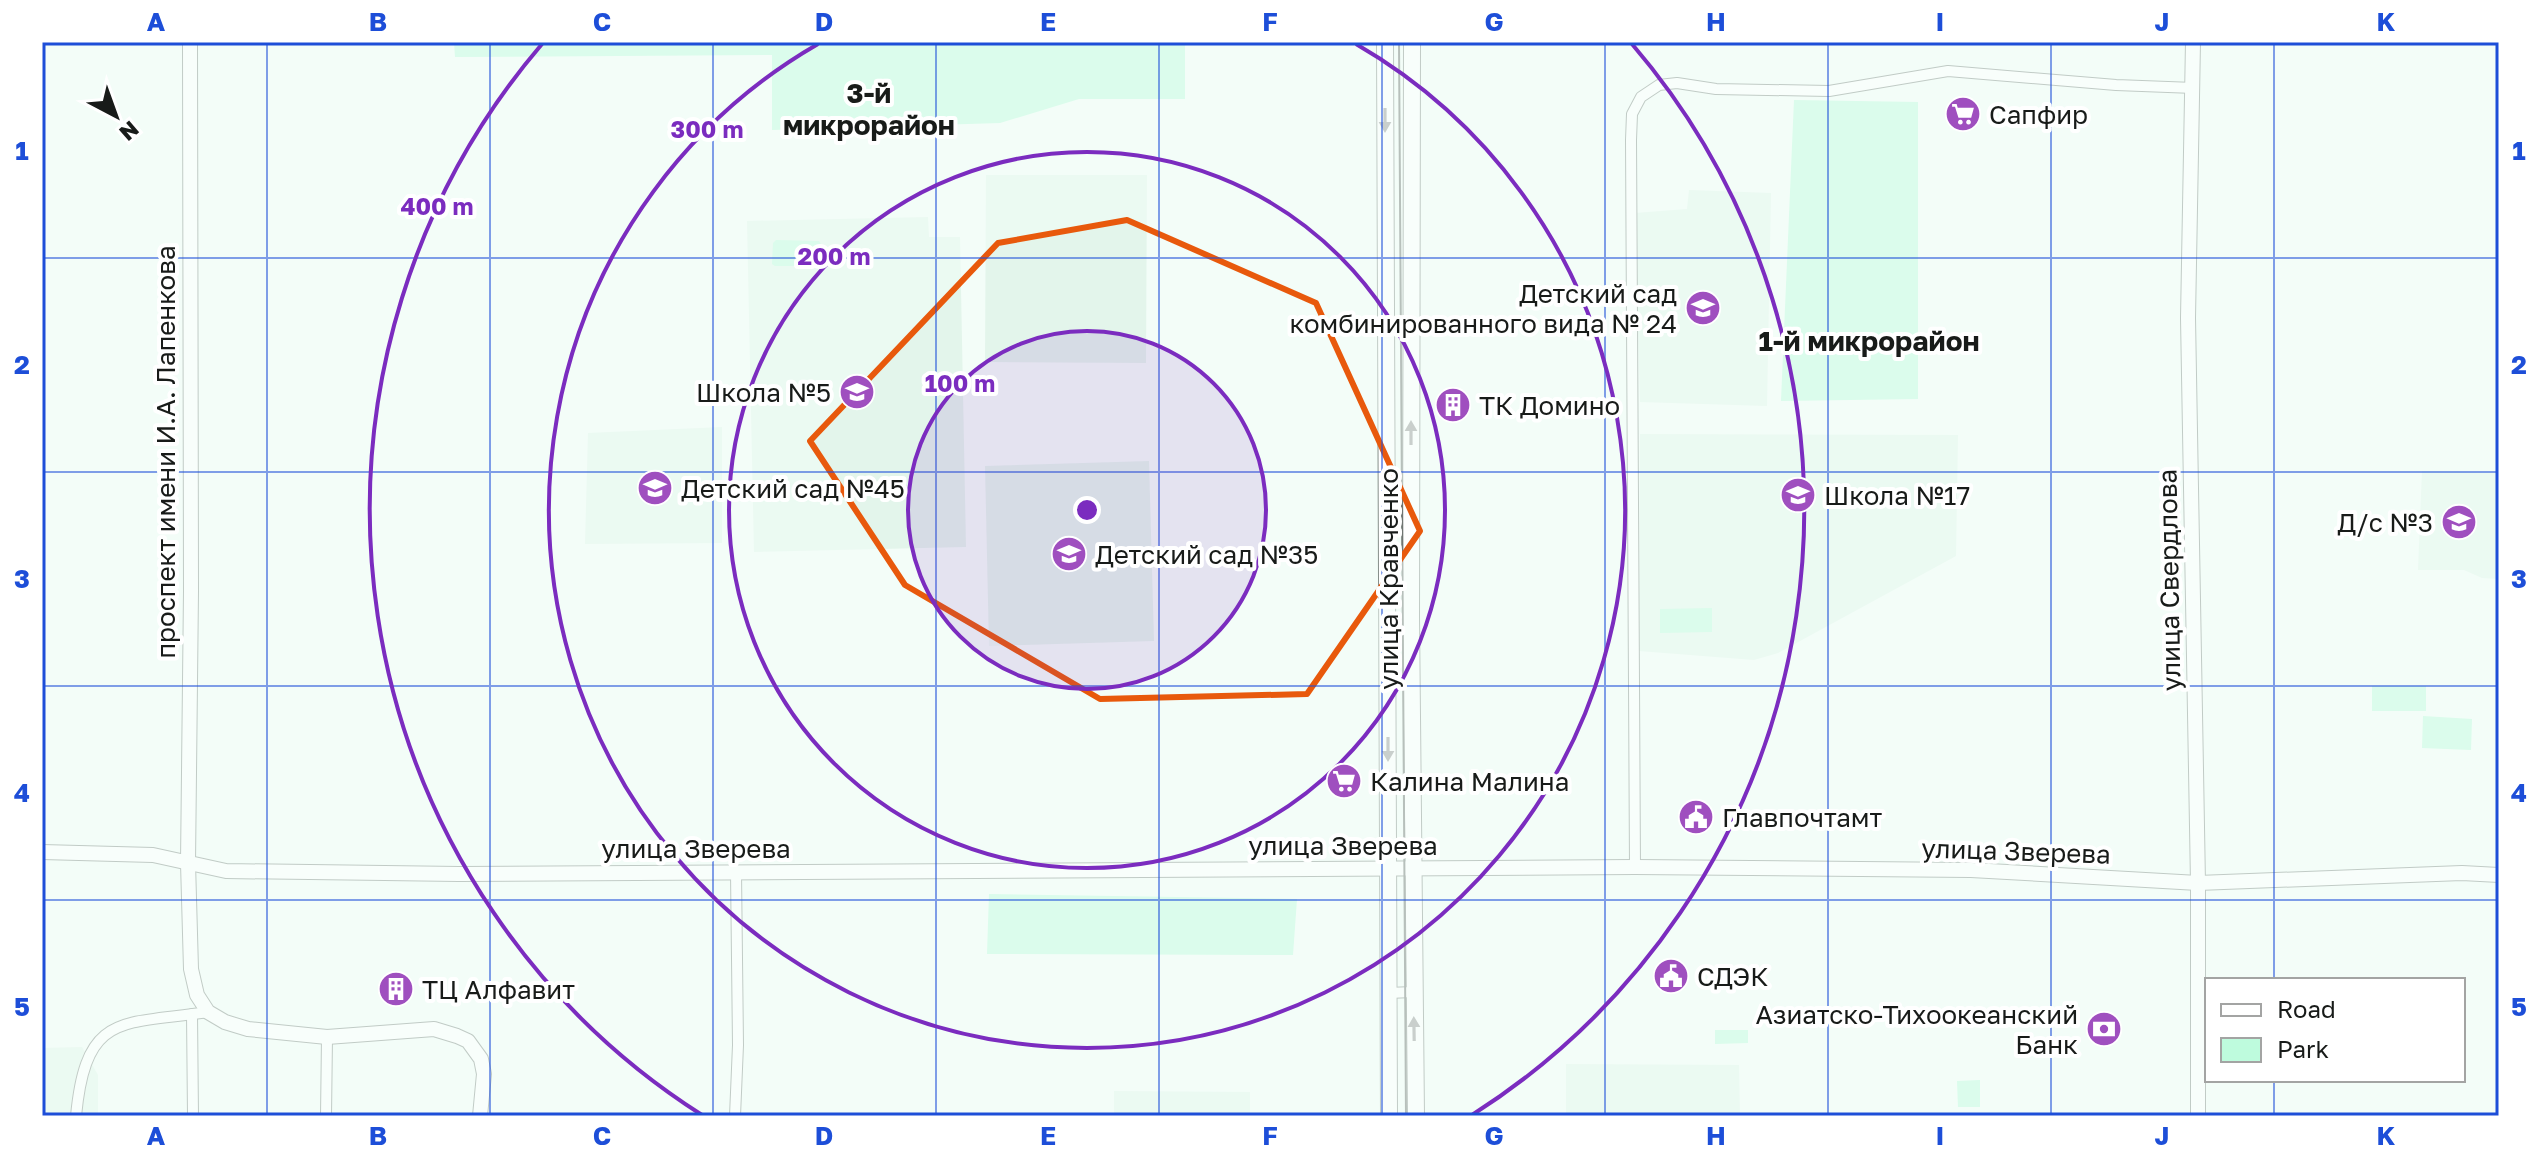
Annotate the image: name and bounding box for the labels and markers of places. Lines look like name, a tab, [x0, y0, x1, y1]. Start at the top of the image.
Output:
supermarket icon: Сапфир	[1944, 95, 1982, 133]
place label: Сапфир	[1989, 99, 2088, 130]
place label: Детский сад комбинированного вида № 24	[1289, 278, 1677, 339]
school or university icon: Детский сад комбинированного вида № 24	[1684, 289, 1722, 327]
school or university icon: Школа №5	[838, 373, 876, 411]
place label: Школа №5	[696, 377, 831, 408]
building icon: ТК Домино	[1434, 386, 1472, 424]
place label: ТК Домино	[1479, 390, 1620, 421]
school or university icon: Детский сад №45	[636, 469, 674, 507]
place label: Детский сад №45	[681, 473, 905, 504]
school or university icon: Школа №17	[1779, 476, 1817, 514]
place label: Школа №17	[1824, 480, 1970, 511]
centre of rings	[1073, 496, 1101, 524]
school or university icon: Д/с №3	[2440, 503, 2478, 541]
place label: Д/с №3	[2337, 507, 2433, 538]
school or university icon: Детский сад №35	[1050, 535, 1088, 573]
place label: Детский сад №35	[1095, 539, 1318, 570]
supermarket icon: Калина Малина	[1325, 762, 1363, 800]
place label: Калина Малина	[1370, 766, 1569, 797]
public building icon: Главпочтамт	[1677, 798, 1715, 836]
place label: Главпочтамт	[1722, 802, 1883, 833]
public building icon: СДЭК	[1652, 957, 1690, 995]
place label: СДЭК	[1697, 961, 1769, 992]
building icon: ТЦ Алфавит	[377, 970, 415, 1008]
place label: ТЦ Алфавит	[422, 974, 575, 1005]
place label: Азиатско-Тихоокеанский Банк	[1756, 999, 2078, 1060]
bank icon: Азиатско-Тихоокеанский Банк	[2085, 1010, 2123, 1048]

